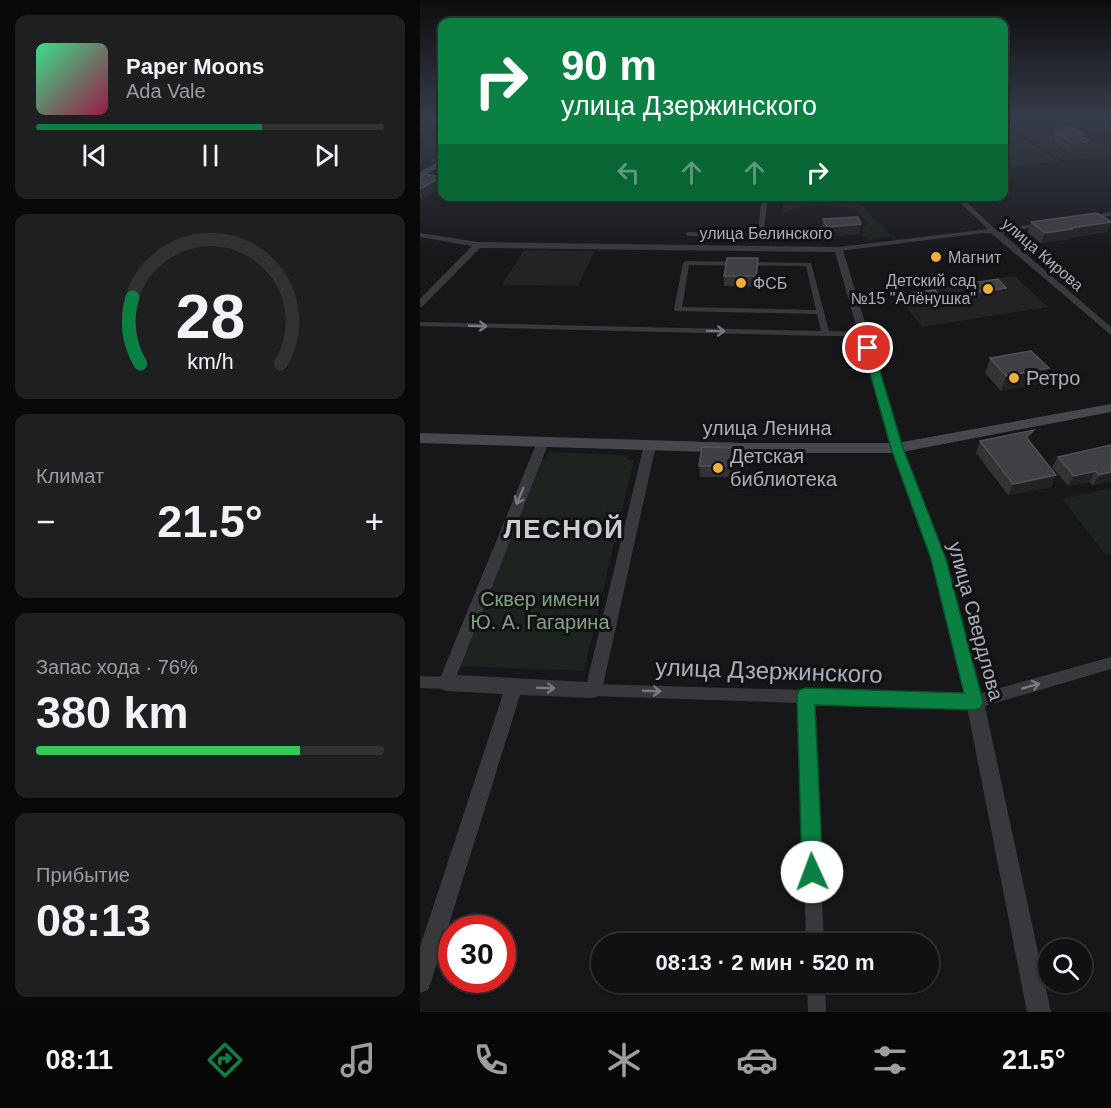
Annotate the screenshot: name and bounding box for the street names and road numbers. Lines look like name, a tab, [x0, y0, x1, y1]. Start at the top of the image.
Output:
street label: улица Кирова	[999, 215, 1087, 294]
street label: улица Белинского	[700, 225, 833, 242]
street label: улица Ленина	[702, 417, 832, 439]
street label: улица Свердлова	[944, 539, 1008, 704]
street label: улица Дзержинского	[655, 653, 883, 688]

